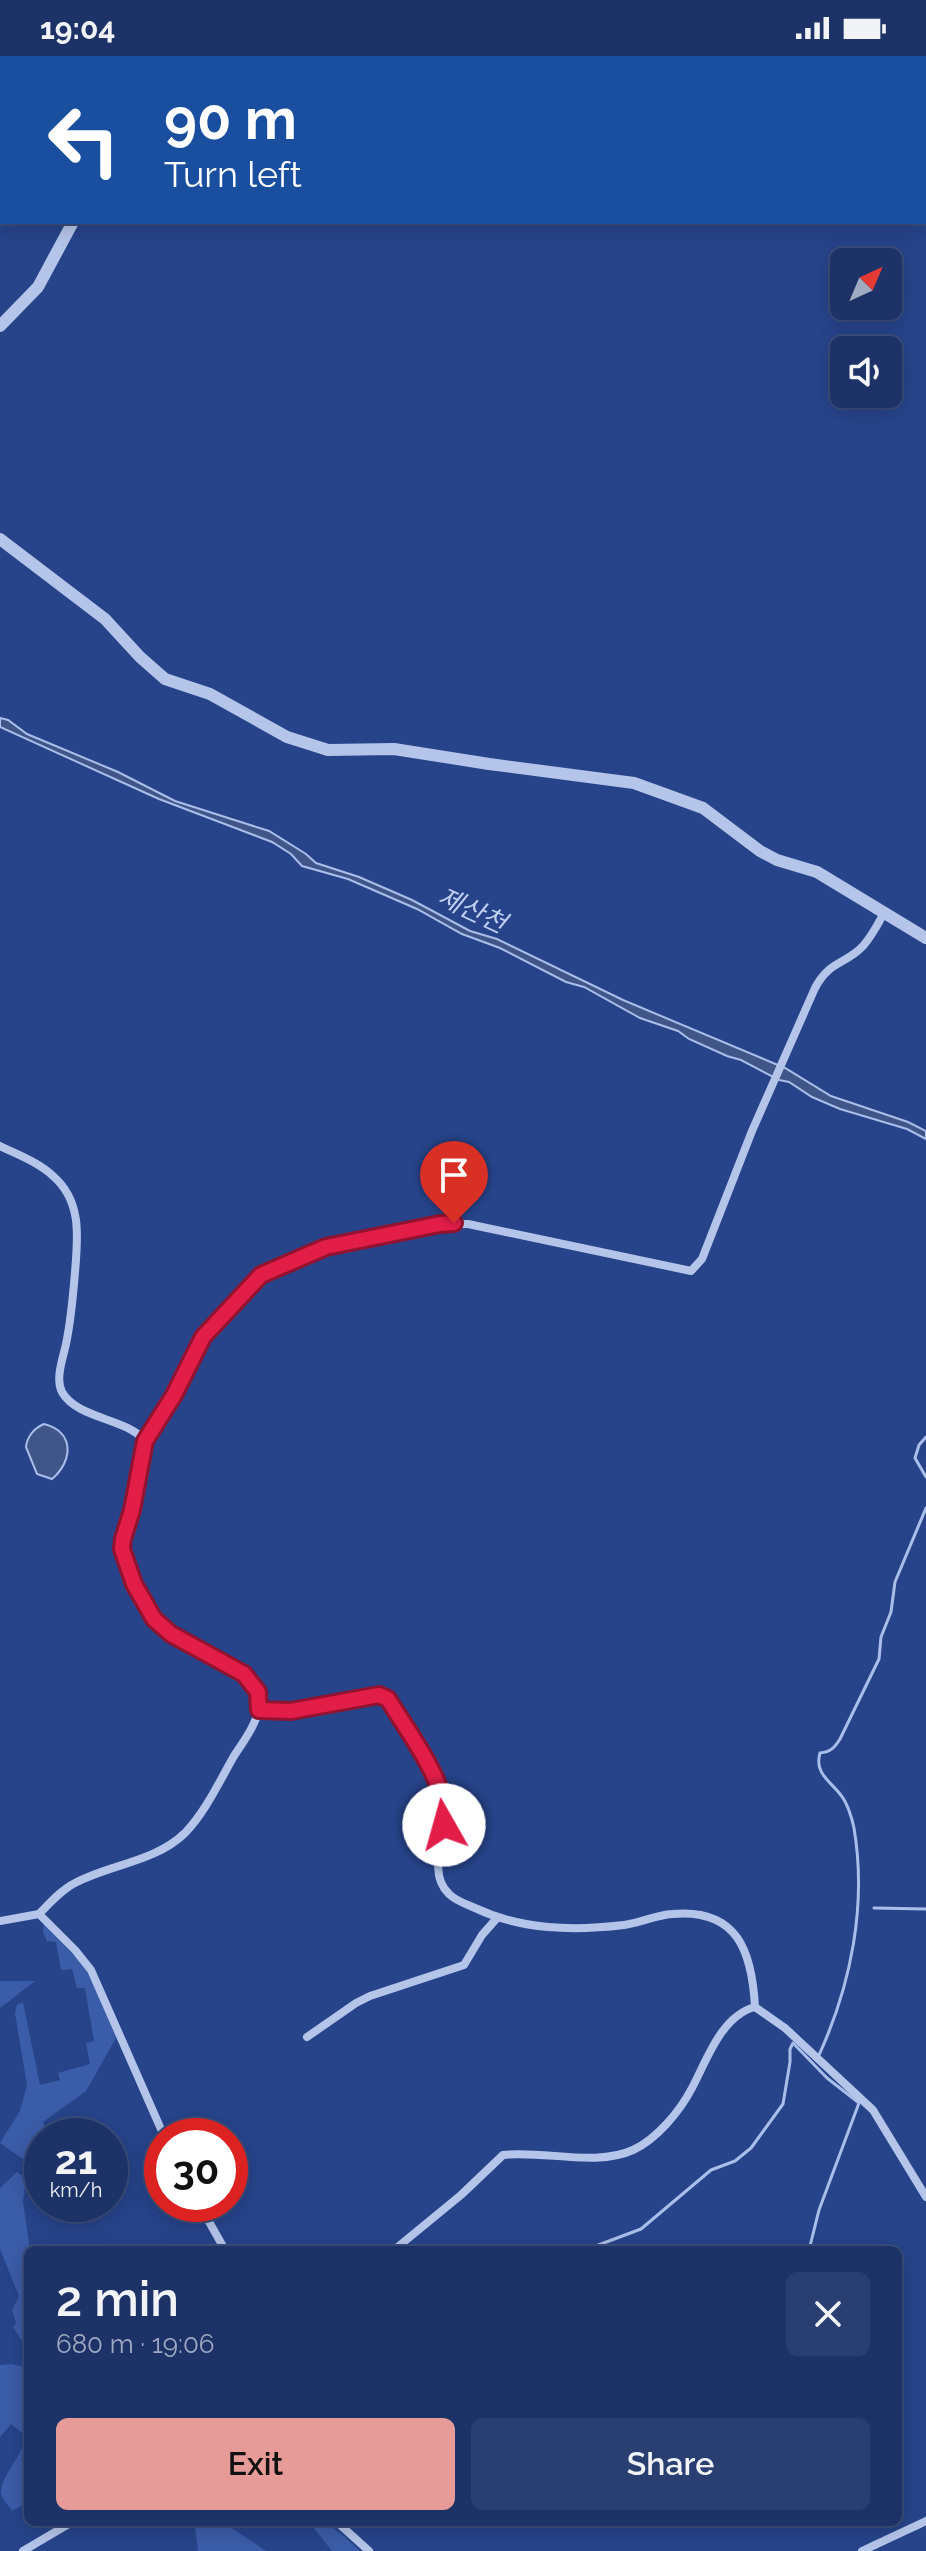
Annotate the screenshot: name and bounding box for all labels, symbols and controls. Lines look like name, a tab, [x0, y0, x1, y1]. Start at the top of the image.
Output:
text: 19:04	[40, 11, 115, 46]
text: 90 m	[164, 86, 297, 152]
icon: left	[32, 88, 136, 192]
text: Turn left	[164, 153, 302, 195]
north arrow	[830, 248, 902, 320]
map controls	[830, 248, 902, 408]
button: sound	[830, 336, 902, 408]
water label: 제산천	[433, 881, 514, 940]
pin	[420, 1141, 488, 1223]
icon: arrive	[432, 1153, 476, 1197]
position arrow	[402, 1783, 486, 1867]
speed limit sign: 30	[144, 2118, 248, 2222]
text: 21	[55, 2136, 97, 2183]
text: km/h	[50, 2178, 102, 2202]
text: 2 min	[56, 2271, 179, 2327]
button: close	[786, 2272, 870, 2356]
text: 680 m · 19:06	[56, 2329, 215, 2359]
button: Exit	[56, 2418, 455, 2510]
button: Share	[471, 2418, 870, 2510]

